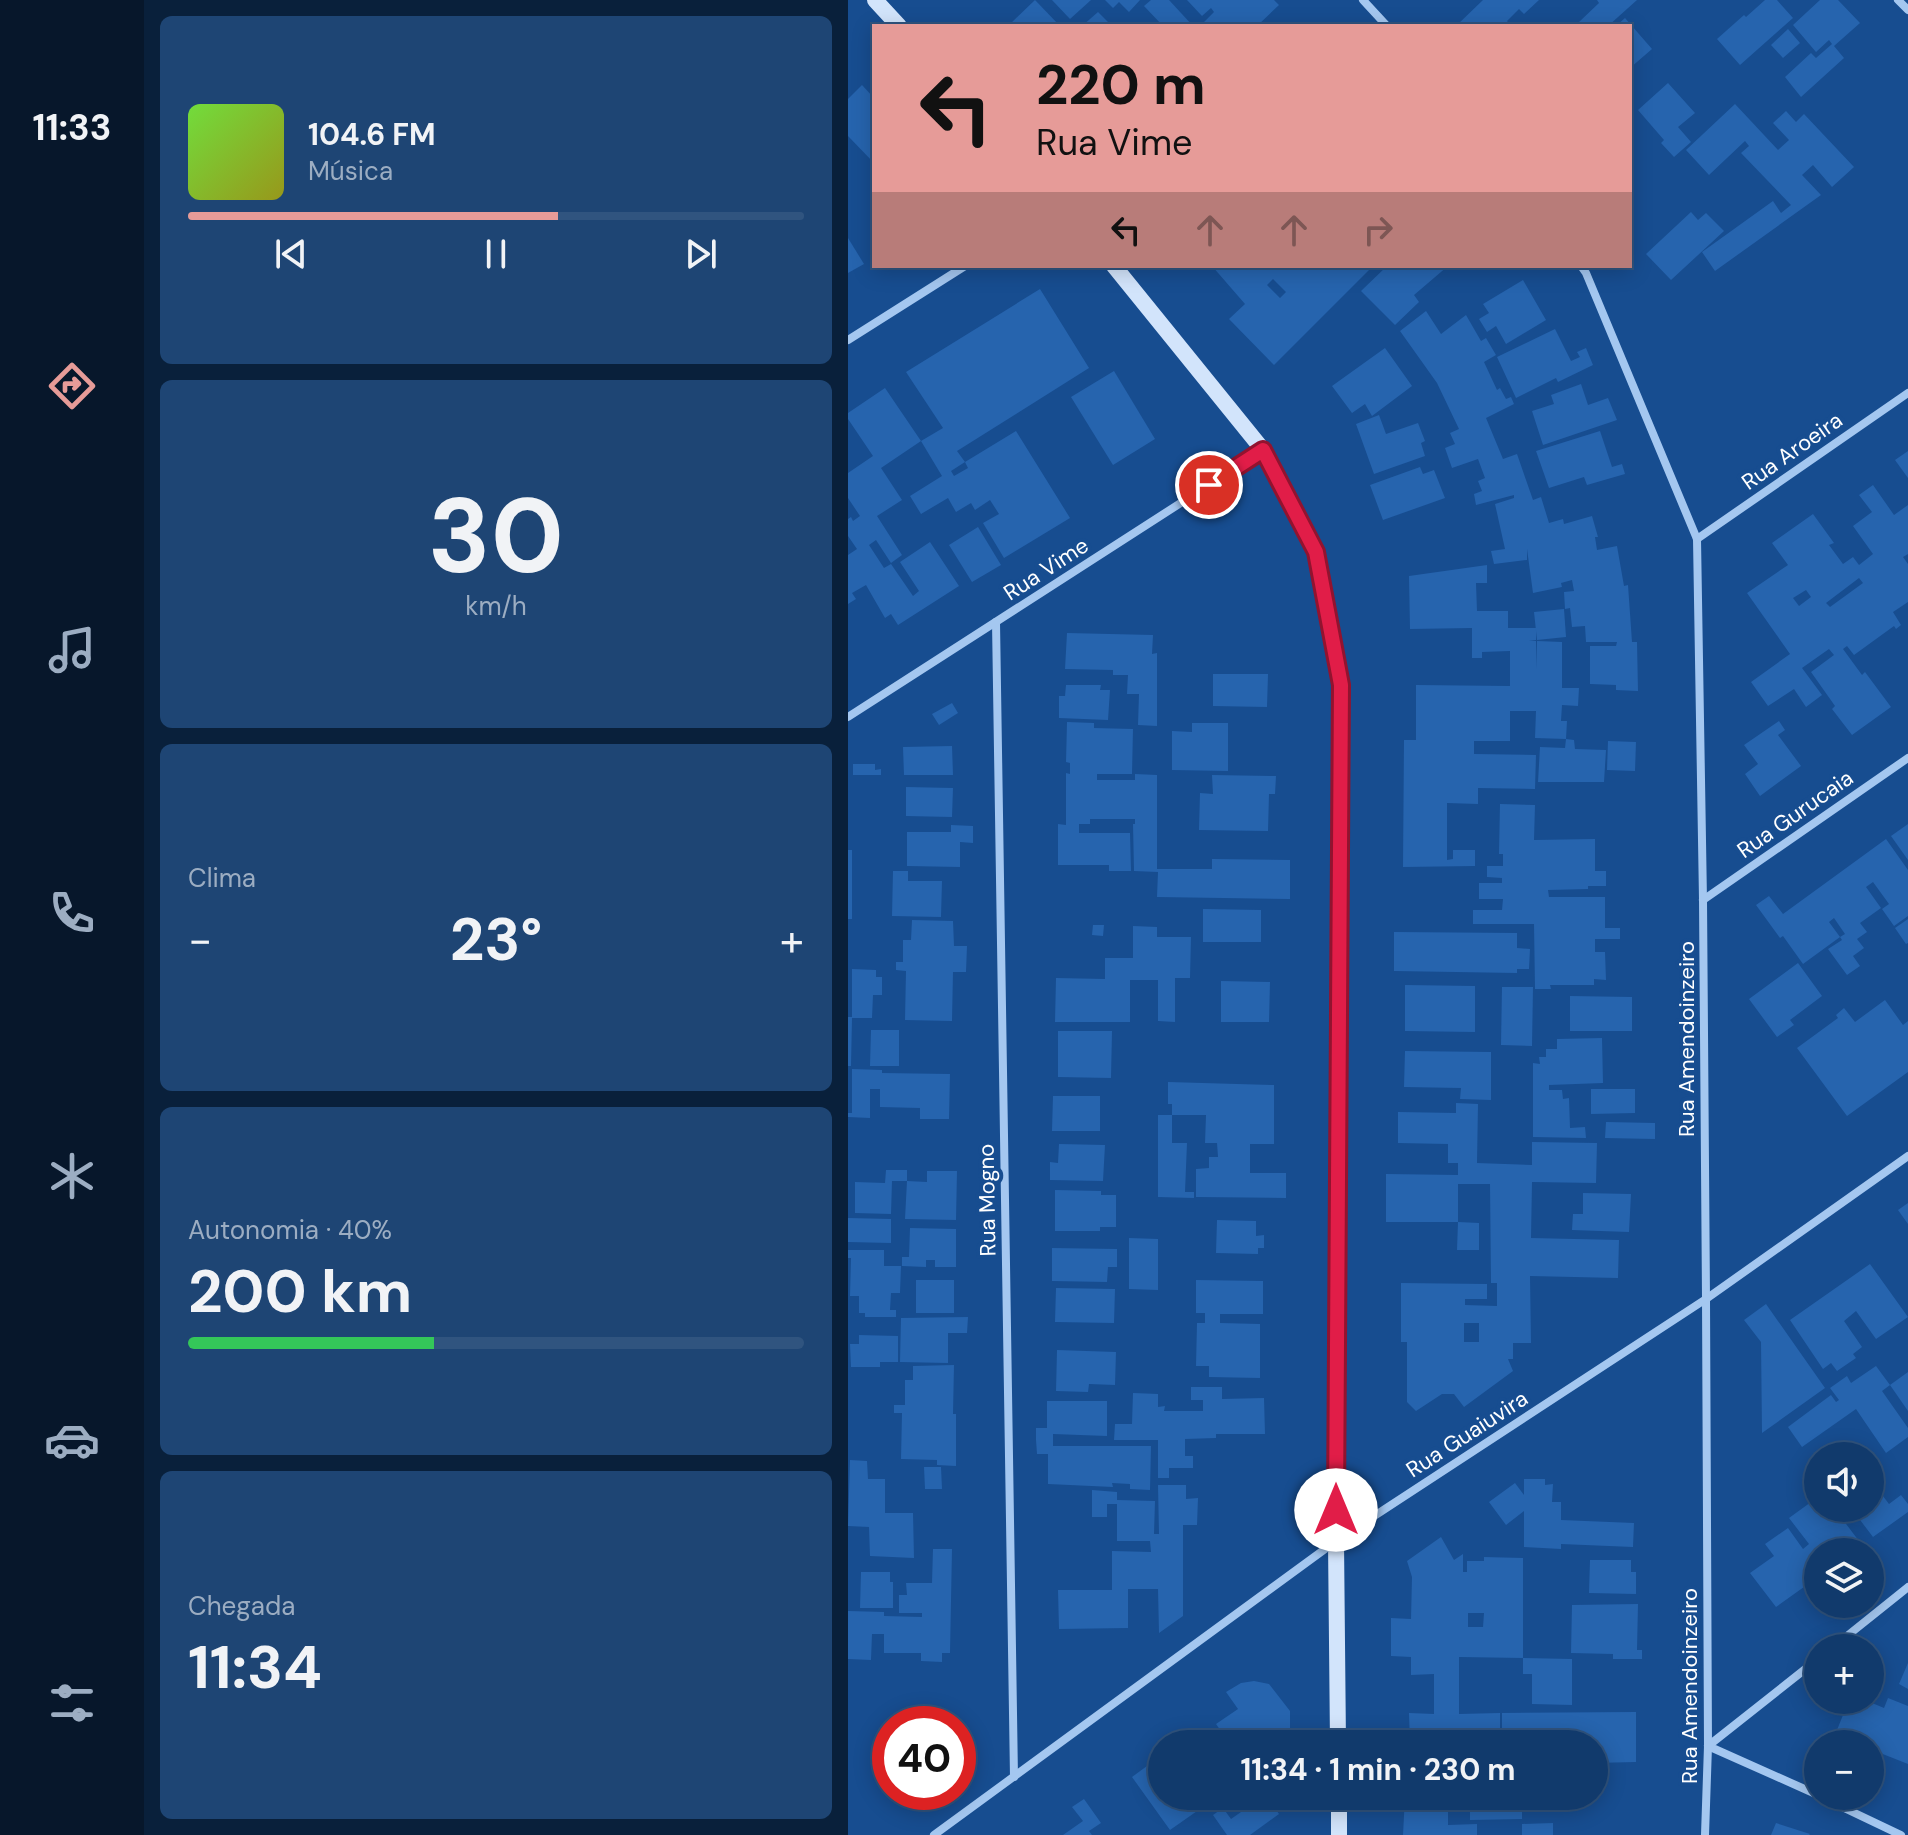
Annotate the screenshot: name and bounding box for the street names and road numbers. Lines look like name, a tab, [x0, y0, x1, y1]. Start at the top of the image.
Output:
street label: Rua Aroeira	[1736, 406, 1848, 496]
street label: Rua Vime	[998, 531, 1094, 607]
street label: Rua Gurucaia	[1731, 763, 1859, 865]
street label: Rua Amendoinzeiro	[1672, 941, 1701, 1137]
street label: Rua Mogno	[972, 1143, 1002, 1257]
street label: Rua Guaiuvira	[1401, 1384, 1533, 1484]
street label: Rua Amendoinzeiro	[1675, 1588, 1704, 1784]

